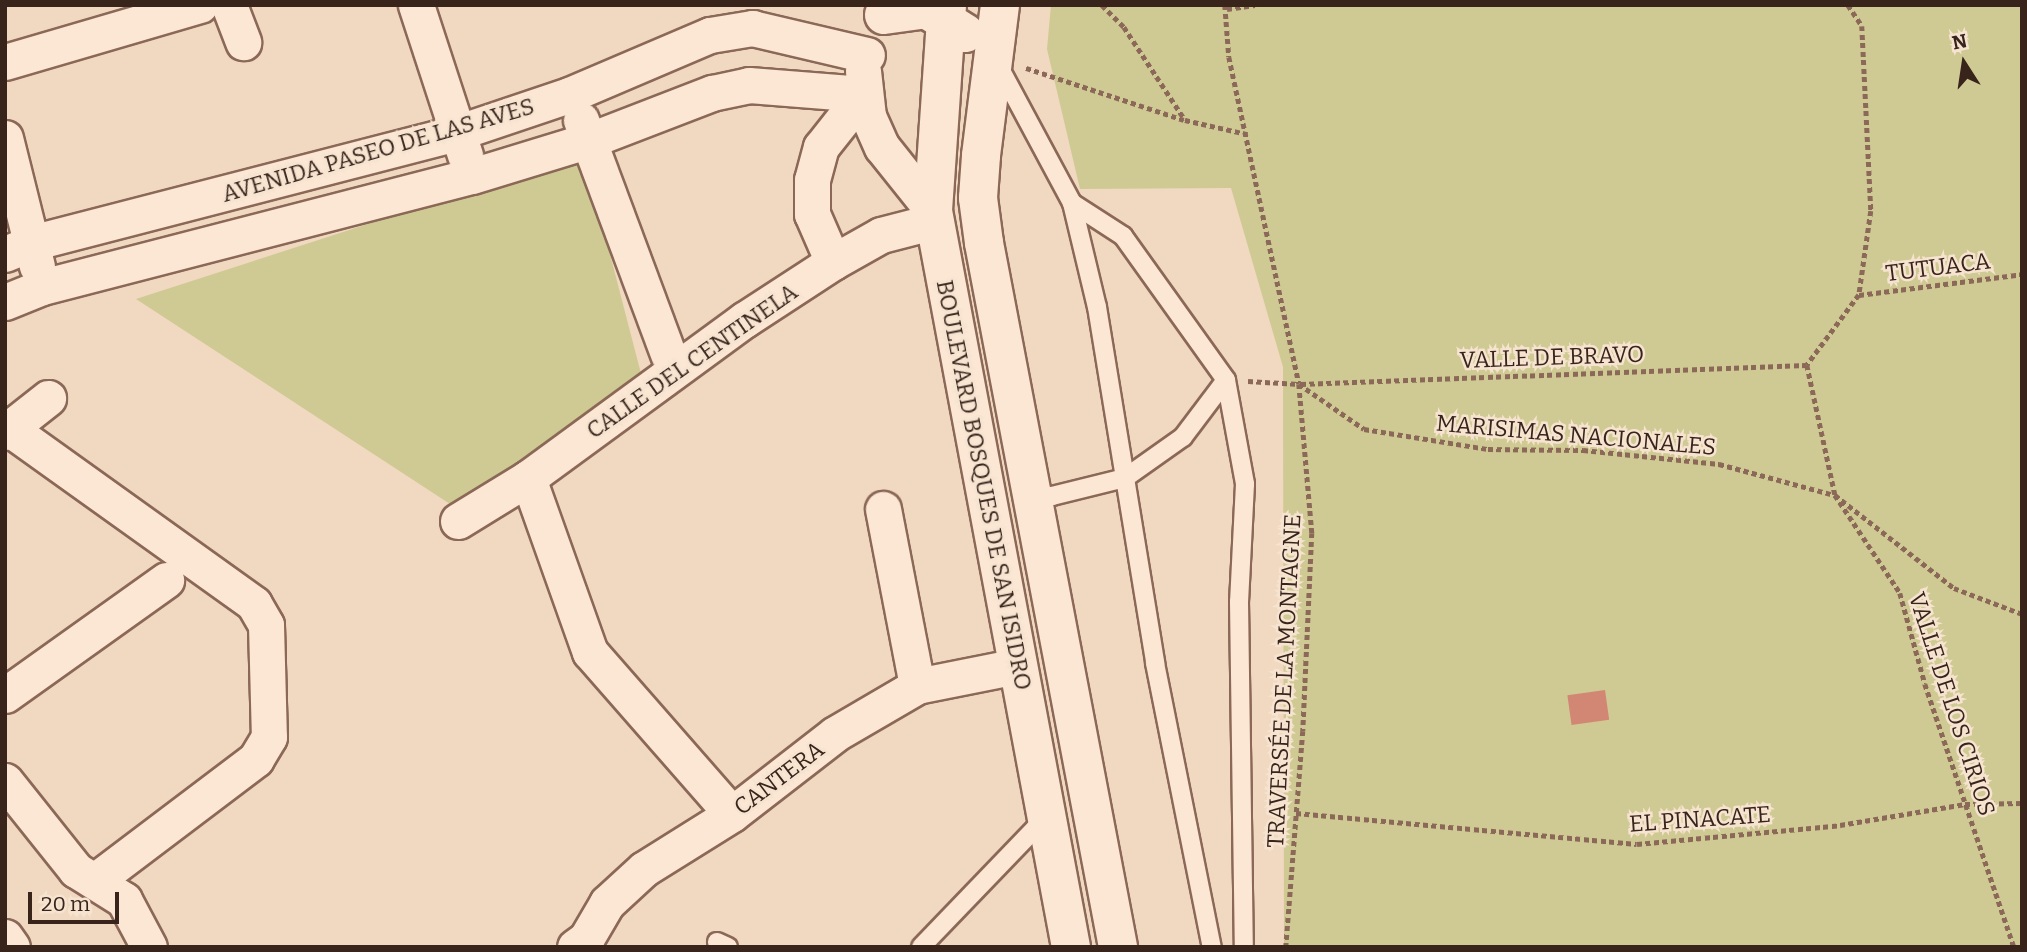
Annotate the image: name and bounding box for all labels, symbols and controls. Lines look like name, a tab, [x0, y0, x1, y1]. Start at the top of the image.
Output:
north arrow	[1929, 28, 1999, 98]
text: N	[1950, 29, 1969, 55]
street label: AVENIDA PASEO DE LAS AVES	[219, 92, 537, 208]
street label: TUTUACA	[1884, 247, 1992, 287]
street label: CALLE DEL CENTINELA	[581, 278, 803, 444]
street label: BOULEVARD BOSQUES DE SAN ISIDRO	[931, 278, 1037, 692]
street label: VALLE DE BRAVO	[1459, 340, 1645, 374]
street label: MARISIMAS NACIONALES	[1435, 409, 1717, 461]
street label: TRAVERSÉE DE LA MONTAGNE	[1261, 513, 1307, 849]
street label: VALLE DE LOS CIRIOS	[1903, 589, 2001, 819]
street label: CANTERA	[728, 735, 830, 821]
street label: EL PINACATE	[1628, 800, 1772, 838]
scale bar	[32, 878, 122, 922]
text: 20 m	[41, 891, 90, 917]

